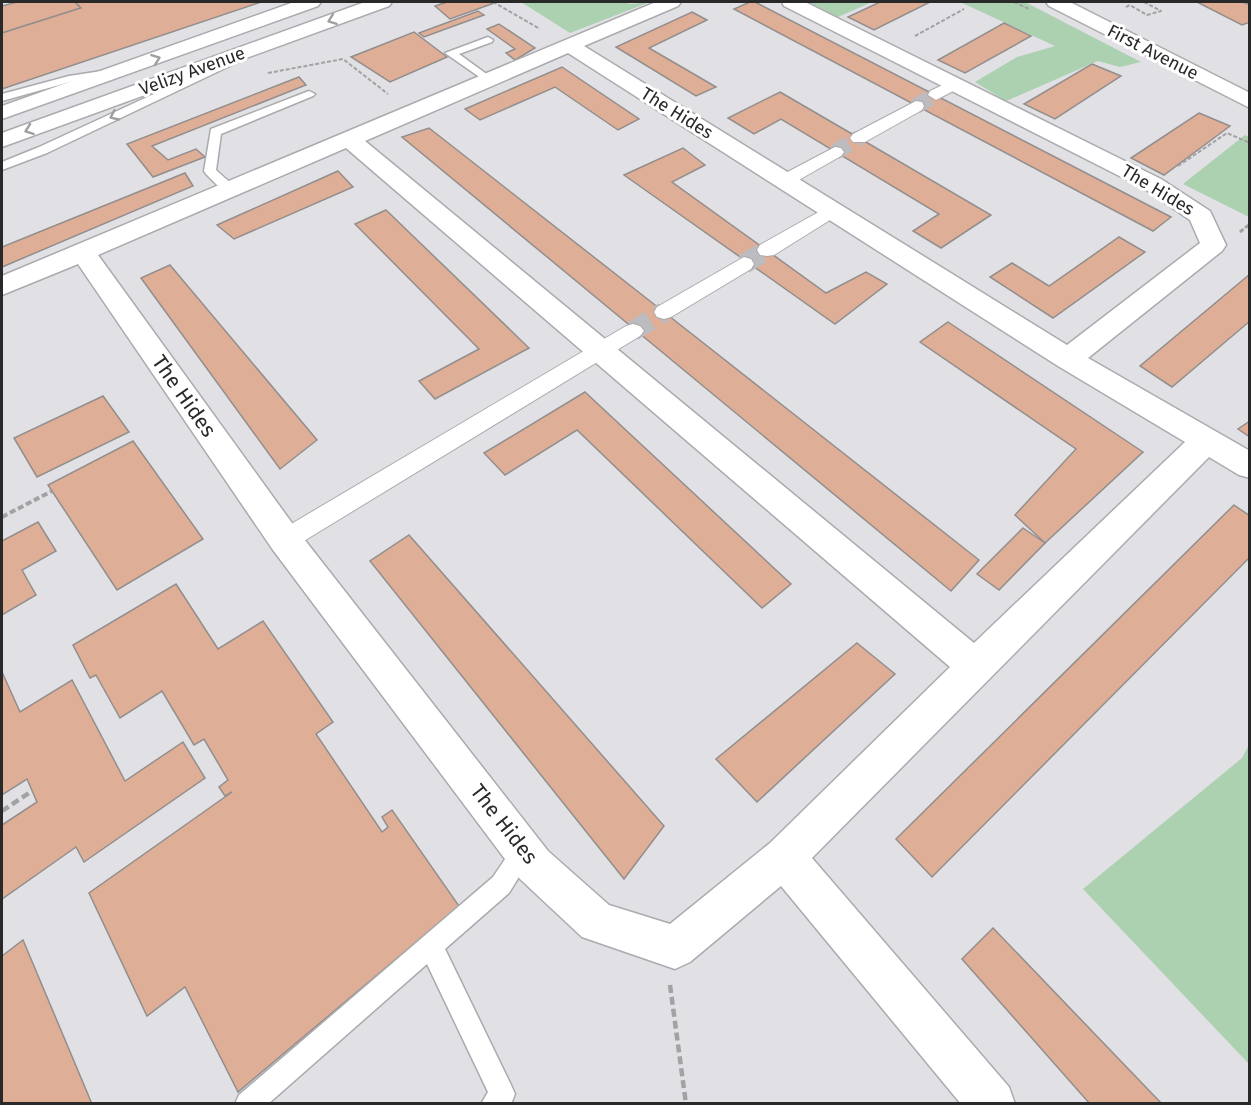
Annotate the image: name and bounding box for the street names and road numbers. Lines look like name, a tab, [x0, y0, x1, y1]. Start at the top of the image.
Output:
street label: First Avenue	[1104, 20, 1202, 84]
street label: Velizy Avenue	[136, 42, 248, 100]
street label: The Hides	[637, 82, 717, 144]
street label: The Hides	[1118, 160, 1198, 220]
street label: The Hides	[146, 350, 222, 442]
street label: The Hides	[465, 779, 543, 869]

